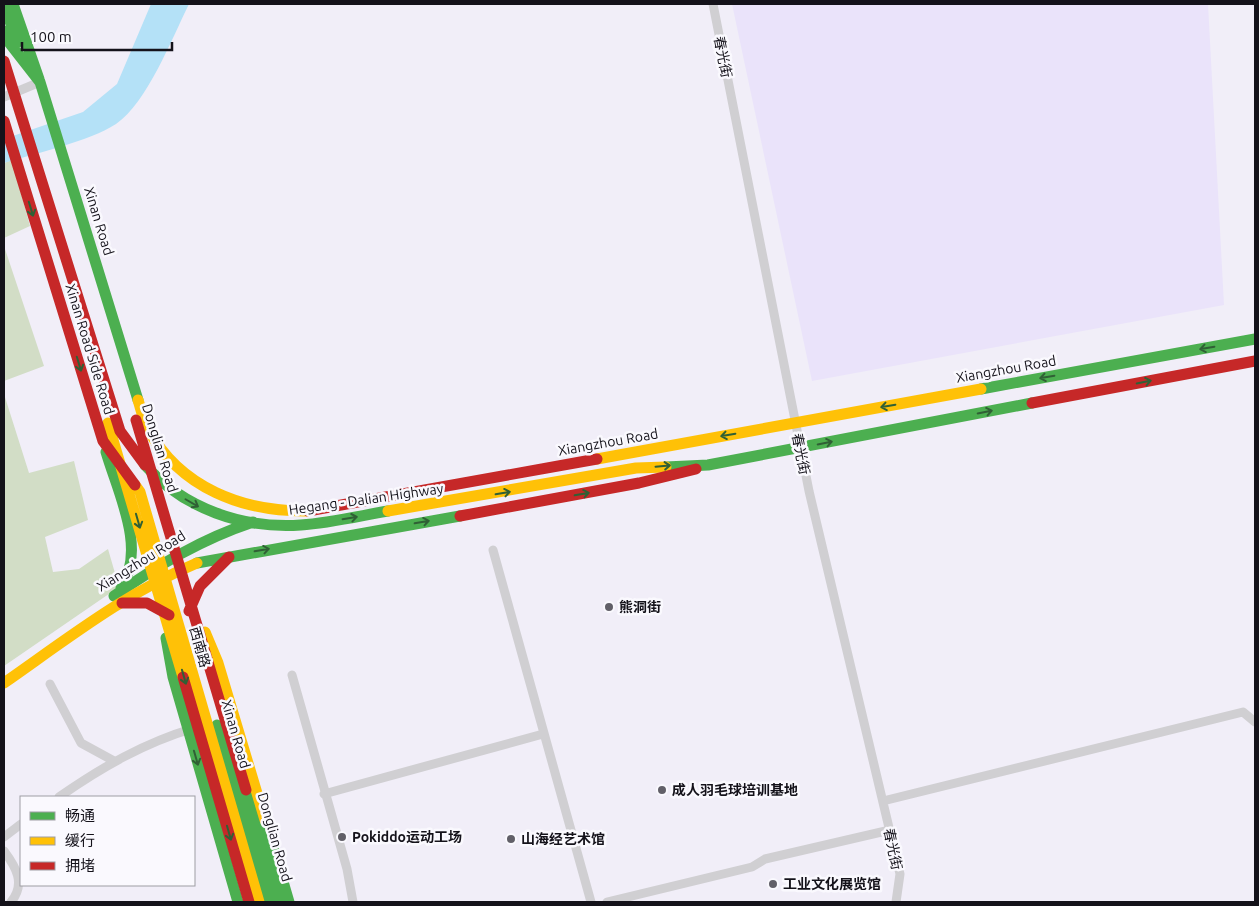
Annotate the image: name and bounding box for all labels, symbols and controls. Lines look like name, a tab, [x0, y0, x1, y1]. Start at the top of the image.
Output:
scale bar	[22, 20, 172, 52]
text: 100 m	[30, 28, 72, 45]
street label: 春光街	[711, 35, 735, 79]
street label: Xinan Road	[81, 185, 117, 257]
one-way arrow	[26, 200, 36, 216]
street label: Xinan Road Side Road	[62, 282, 118, 416]
one-way arrow	[1200, 344, 1216, 353]
street label: Xiangzhou Road	[955, 352, 1057, 386]
one-way arrow	[74, 356, 84, 372]
one-way arrow	[1040, 373, 1056, 383]
one-way arrow	[1136, 377, 1152, 386]
street label: Donglian Road	[139, 402, 181, 494]
one-way arrow	[880, 402, 896, 412]
one-way arrow	[976, 407, 992, 417]
street label: Xiangzhou Road	[557, 425, 659, 459]
one-way arrow	[720, 431, 736, 441]
street label: 春光街	[789, 432, 813, 476]
one-way arrow	[817, 437, 833, 447]
one-way arrow	[655, 461, 671, 471]
street label: Hegang - Dalian Highway	[288, 480, 444, 518]
one-way arrow	[494, 487, 510, 497]
one-way arrow	[573, 488, 589, 498]
one-way arrow	[185, 498, 200, 508]
one-way arrow	[134, 512, 144, 528]
one-way arrow	[342, 513, 358, 523]
one-way arrow	[413, 517, 429, 526]
street label: Xiangzhou Road	[94, 527, 188, 595]
one-way arrow	[253, 545, 269, 555]
place label: 熊洞街	[619, 599, 661, 615]
marker: 熊洞街	[603, 601, 615, 613]
street label: 西南路	[187, 625, 213, 669]
one-way arrow	[179, 669, 189, 685]
street label: Xinan Road	[219, 698, 253, 770]
one-way arrow	[192, 749, 201, 765]
place label: 成人羽毛球培训基地	[672, 782, 798, 798]
marker: 成人羽毛球培训基地	[656, 784, 668, 796]
street label: Donglian Road	[255, 791, 295, 883]
legend	[20, 796, 195, 886]
text: 畅通	[65, 807, 95, 824]
one-way arrow	[224, 825, 234, 841]
street label: 春光街	[881, 827, 905, 871]
place label: Pokiddo运动工场	[352, 829, 462, 845]
marker: Pokiddo运动工场	[336, 831, 348, 843]
place label: 山海经艺术馆	[521, 831, 605, 847]
text: 缓行	[65, 832, 95, 849]
marker: 山海经艺术馆	[505, 833, 517, 845]
text: 拥堵	[65, 857, 95, 874]
place label: 工业文化展览馆	[783, 876, 881, 892]
marker: 工业文化展览馆	[767, 878, 779, 890]

